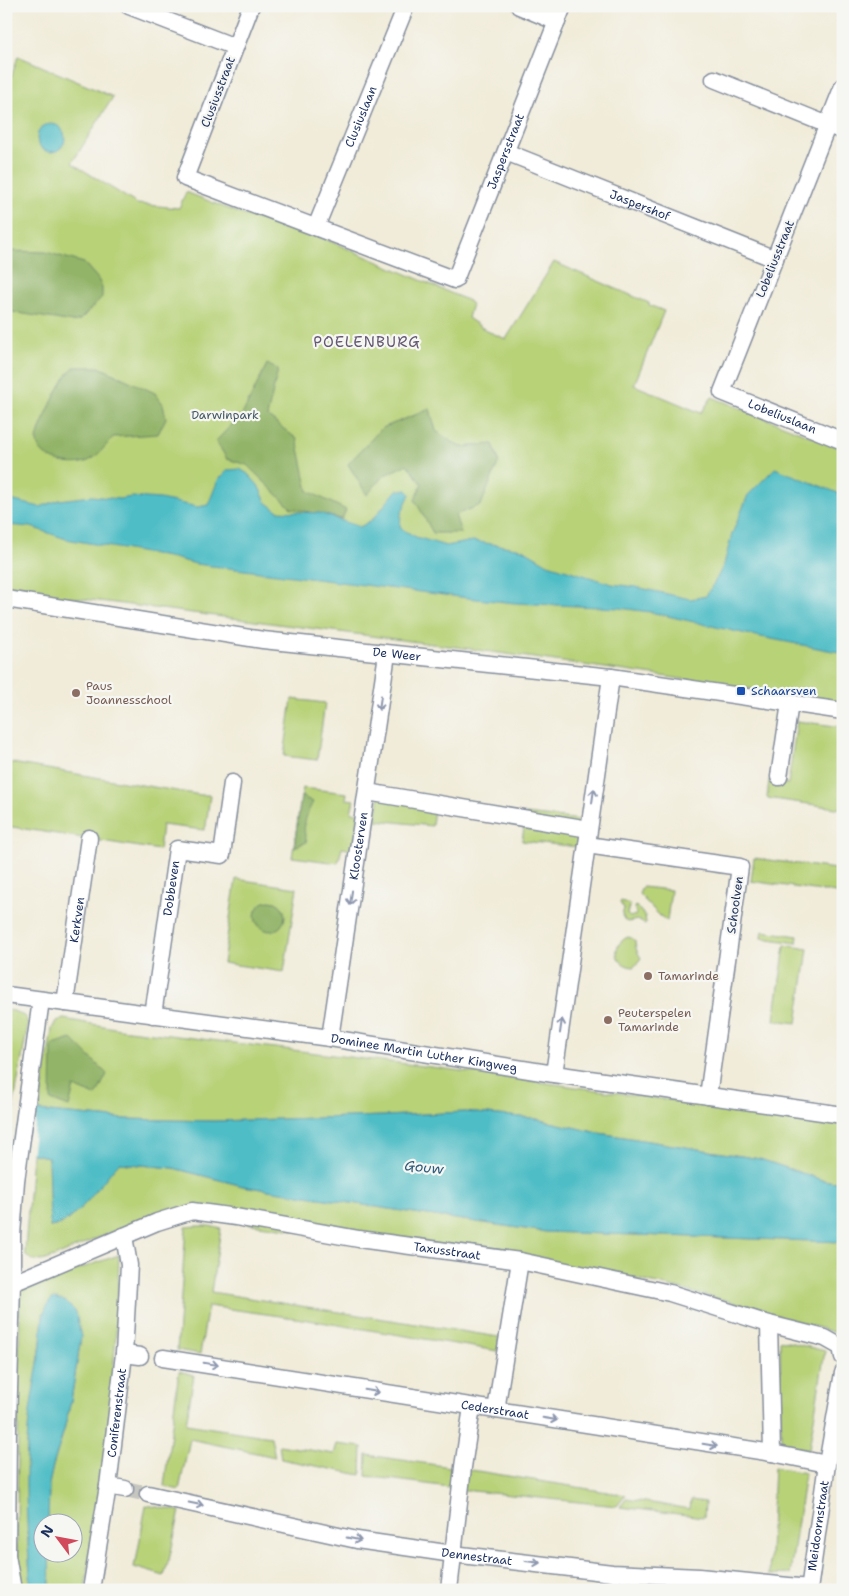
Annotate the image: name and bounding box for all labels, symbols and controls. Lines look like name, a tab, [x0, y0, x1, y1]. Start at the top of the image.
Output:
street label: Clusiusstraat	[197, 54, 239, 130]
street label: Clusiuslaan	[341, 84, 381, 150]
street label: Jaspersstraat	[484, 111, 528, 192]
street label: Jaspershof	[607, 186, 673, 225]
street label: Lobeliusstraat	[752, 218, 798, 300]
district label: POELENBURG	[313, 332, 421, 352]
street label: Lobeliuslaan	[746, 395, 819, 437]
park label: Darwinpark	[191, 407, 259, 423]
street label: De Weer	[372, 644, 422, 665]
place label: Paus Joannesschool	[86, 678, 172, 708]
place label: Schaarsven	[751, 683, 816, 699]
marker: Schaarsven	[735, 685, 747, 697]
marker: Paus Joannesschool	[70, 687, 82, 699]
one-way arrow	[375, 694, 385, 710]
one-way arrow	[589, 788, 599, 804]
street label: Kloosterven	[346, 811, 371, 881]
street label: Dobbeven	[159, 859, 183, 917]
street label: Schoolven	[723, 875, 747, 935]
one-way arrow	[346, 890, 356, 906]
street label: Kerkven	[66, 896, 88, 944]
place label: Tamarinde	[658, 968, 719, 984]
marker: Tamarinde	[642, 970, 654, 982]
place label: Peuterspelen Tamarinde	[618, 1005, 691, 1035]
marker: Peuterspelen Tamarinde	[602, 1014, 614, 1026]
one-way arrow	[556, 1019, 566, 1035]
street label: Dominee Martin Luther Kingweg	[330, 1030, 518, 1076]
water label: Gouw	[404, 1156, 445, 1178]
street label: Taxusstraat	[412, 1239, 482, 1264]
one-way arrow	[203, 1360, 219, 1370]
street label: Coniferenstraat	[104, 1367, 130, 1459]
one-way arrow	[363, 1386, 379, 1396]
street label: Cederstraat	[460, 1397, 530, 1423]
one-way arrow	[541, 1414, 557, 1424]
one-way arrow	[702, 1440, 718, 1450]
street label: Meidoornstraat	[804, 1479, 833, 1572]
one-way arrow	[187, 1500, 203, 1509]
north arrow	[32, 1514, 82, 1564]
text: N	[36, 1522, 58, 1541]
one-way arrow	[346, 1534, 362, 1544]
street label: Dennestraat	[440, 1544, 513, 1569]
one-way arrow	[524, 1557, 540, 1567]

